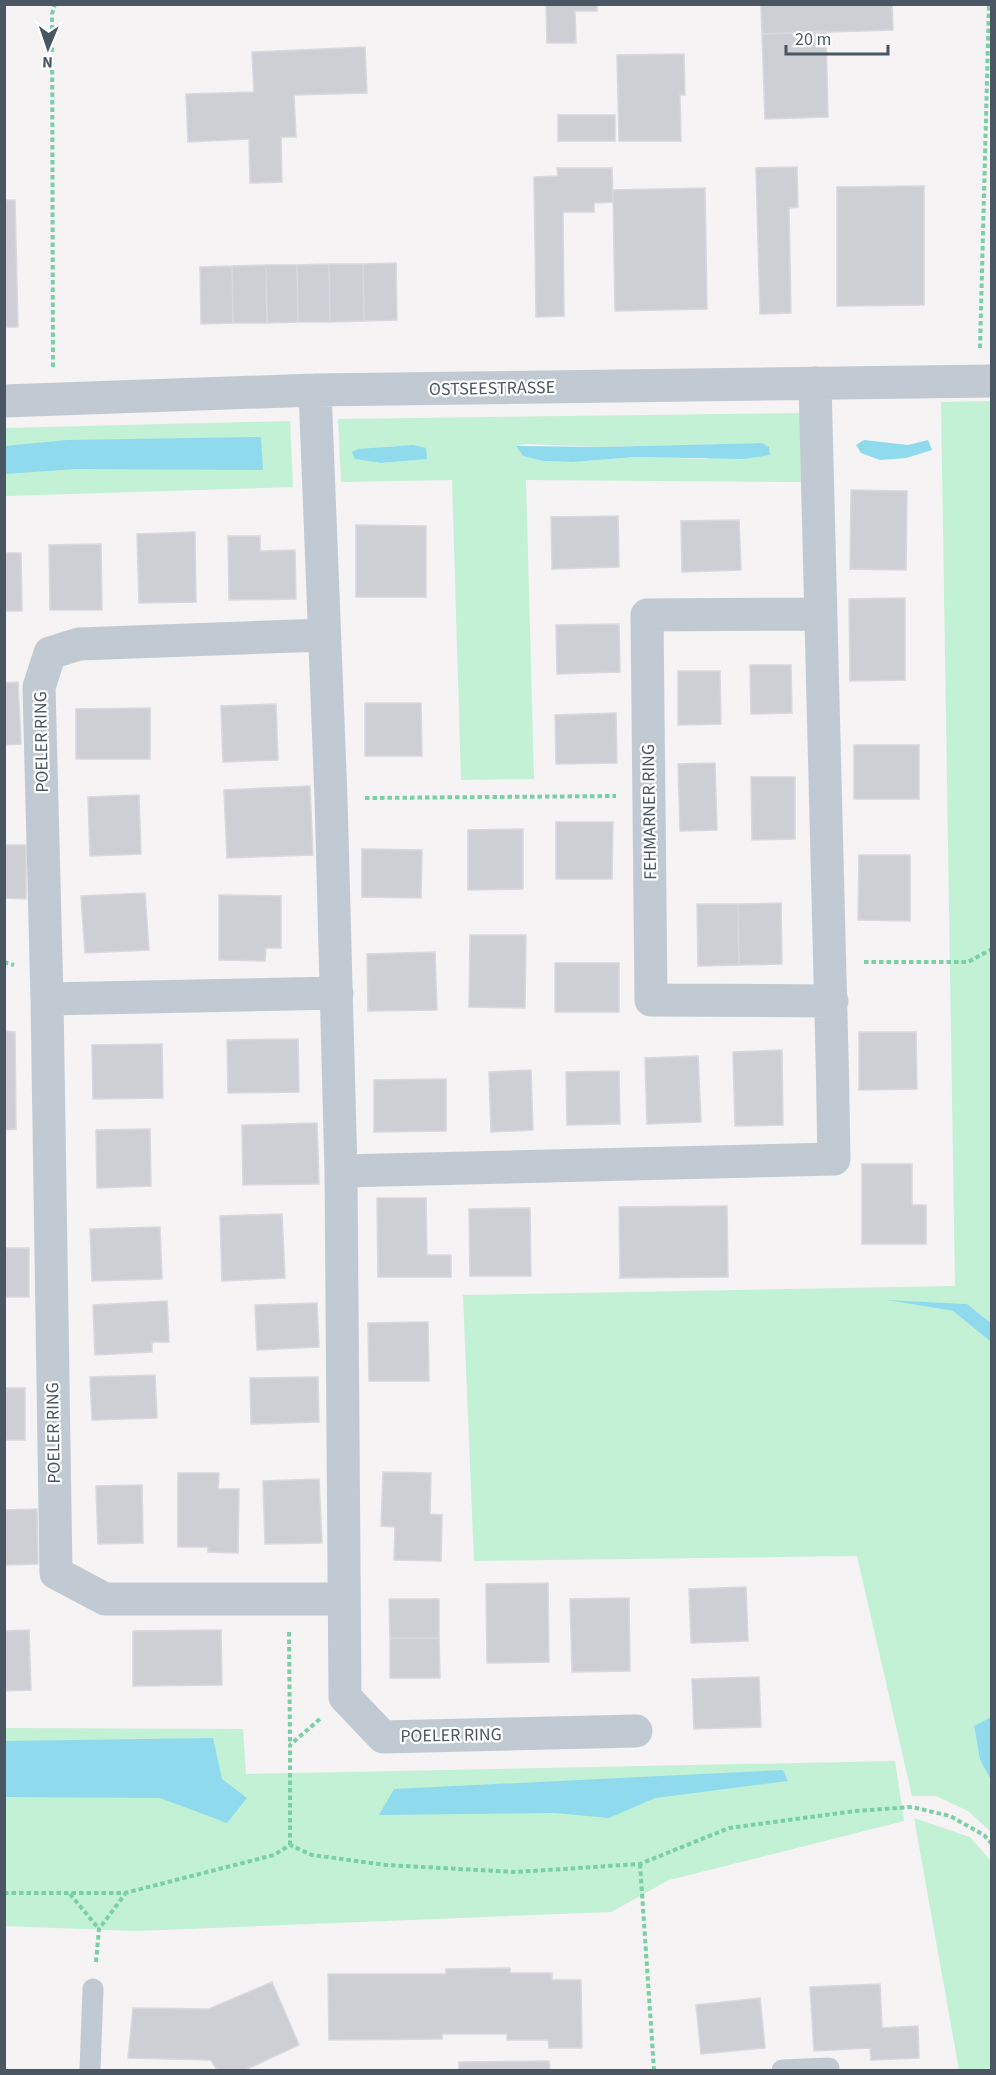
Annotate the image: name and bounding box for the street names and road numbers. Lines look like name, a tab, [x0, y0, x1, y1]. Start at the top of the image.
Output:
street label: OSTSEESTRASSE	[429, 375, 555, 402]
street label: POELER RING	[28, 691, 55, 793]
street label: FEHMARNER RING	[636, 744, 663, 880]
street label: POELER RING	[40, 1382, 67, 1484]
street label: POELER RING	[400, 1722, 502, 1749]

